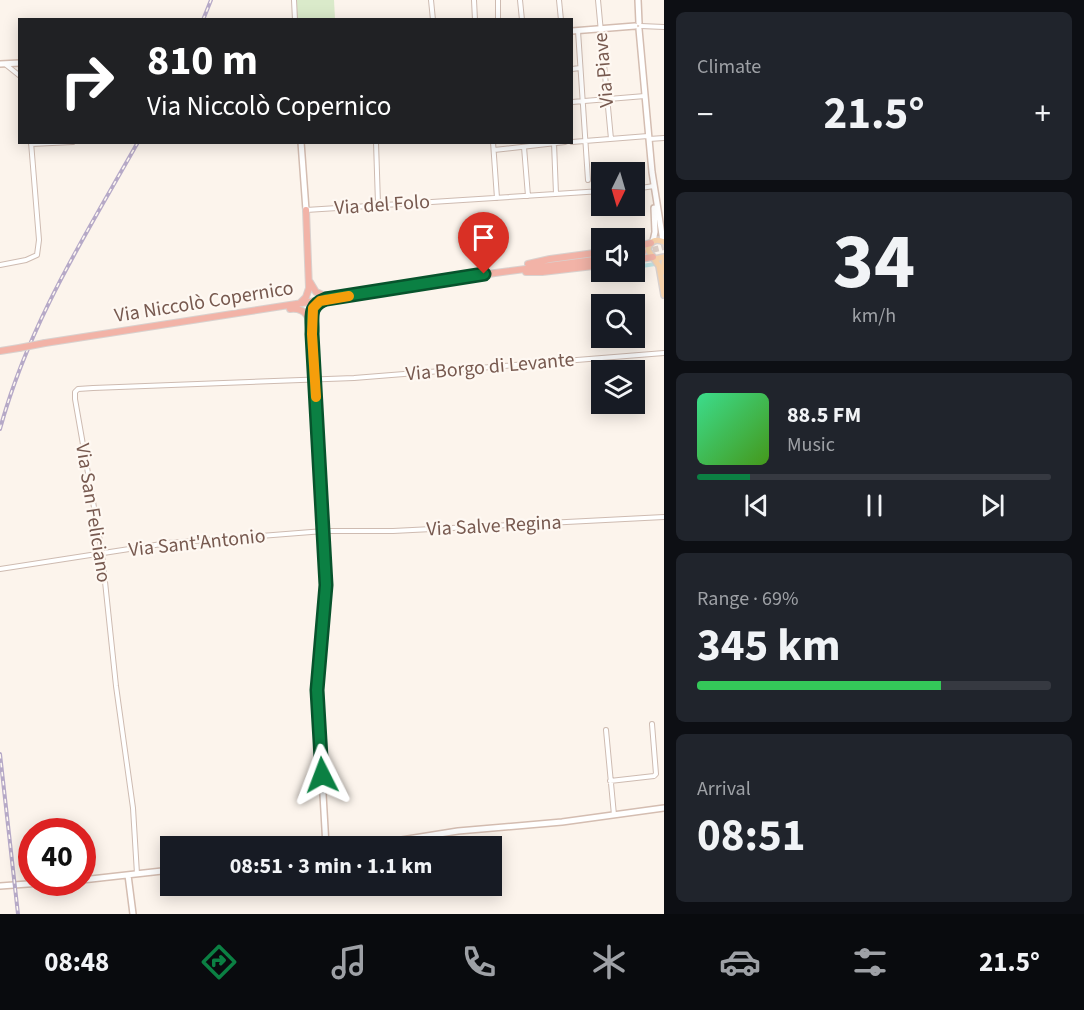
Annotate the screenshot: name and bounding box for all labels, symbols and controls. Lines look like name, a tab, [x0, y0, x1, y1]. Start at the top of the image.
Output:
text: 810 m	[147, 31, 258, 91]
street label: Via Piave	[587, 31, 621, 108]
icon: right	[48, 42, 126, 120]
text: Climate	[697, 53, 761, 81]
text: 21.5°	[823, 82, 925, 146]
text: Via Niccolò Copernico	[147, 87, 391, 126]
text: −	[697, 91, 713, 138]
text: +	[1035, 91, 1051, 138]
north arrow	[591, 162, 645, 216]
map controls	[591, 162, 645, 414]
street label: Via del Folo	[333, 188, 431, 222]
text: 34	[833, 207, 915, 318]
pin	[458, 212, 509, 274]
icon: arrive	[467, 221, 500, 254]
button: sound	[591, 228, 645, 282]
street label: Via Niccolò Copernico	[112, 274, 296, 330]
button: search	[591, 294, 645, 348]
text: km/h	[852, 302, 896, 330]
street label: Via Borgo di Levante	[405, 346, 576, 388]
button: layers	[591, 360, 645, 414]
text: 88.5 FM	[787, 399, 861, 431]
text: Music	[787, 431, 835, 459]
street label: Via San Feliciano	[68, 441, 118, 585]
icon: previous	[740, 489, 773, 522]
icon: pause	[858, 489, 891, 522]
icon: next	[976, 489, 1009, 522]
street label: Via Salve Regina	[426, 508, 562, 544]
street label: Via Sant'Antonio	[127, 522, 267, 564]
text: Range · 69%	[697, 585, 798, 613]
text: 345 km	[697, 614, 841, 678]
position arrow	[290, 743, 354, 807]
text: Arrival	[697, 775, 751, 803]
text: 08:51	[697, 804, 806, 868]
speed limit sign: 40	[18, 818, 96, 896]
text: 08:51 · 3 min · 1.1 km	[230, 850, 432, 882]
icon: directions	[198, 941, 240, 983]
icon: music	[328, 941, 370, 983]
icon: phone	[458, 941, 500, 983]
icon: climate	[588, 941, 630, 983]
icon: car	[719, 941, 761, 983]
icon: filters	[849, 941, 891, 983]
text: 08:48	[44, 943, 109, 982]
text: 21.5°	[979, 943, 1040, 982]

